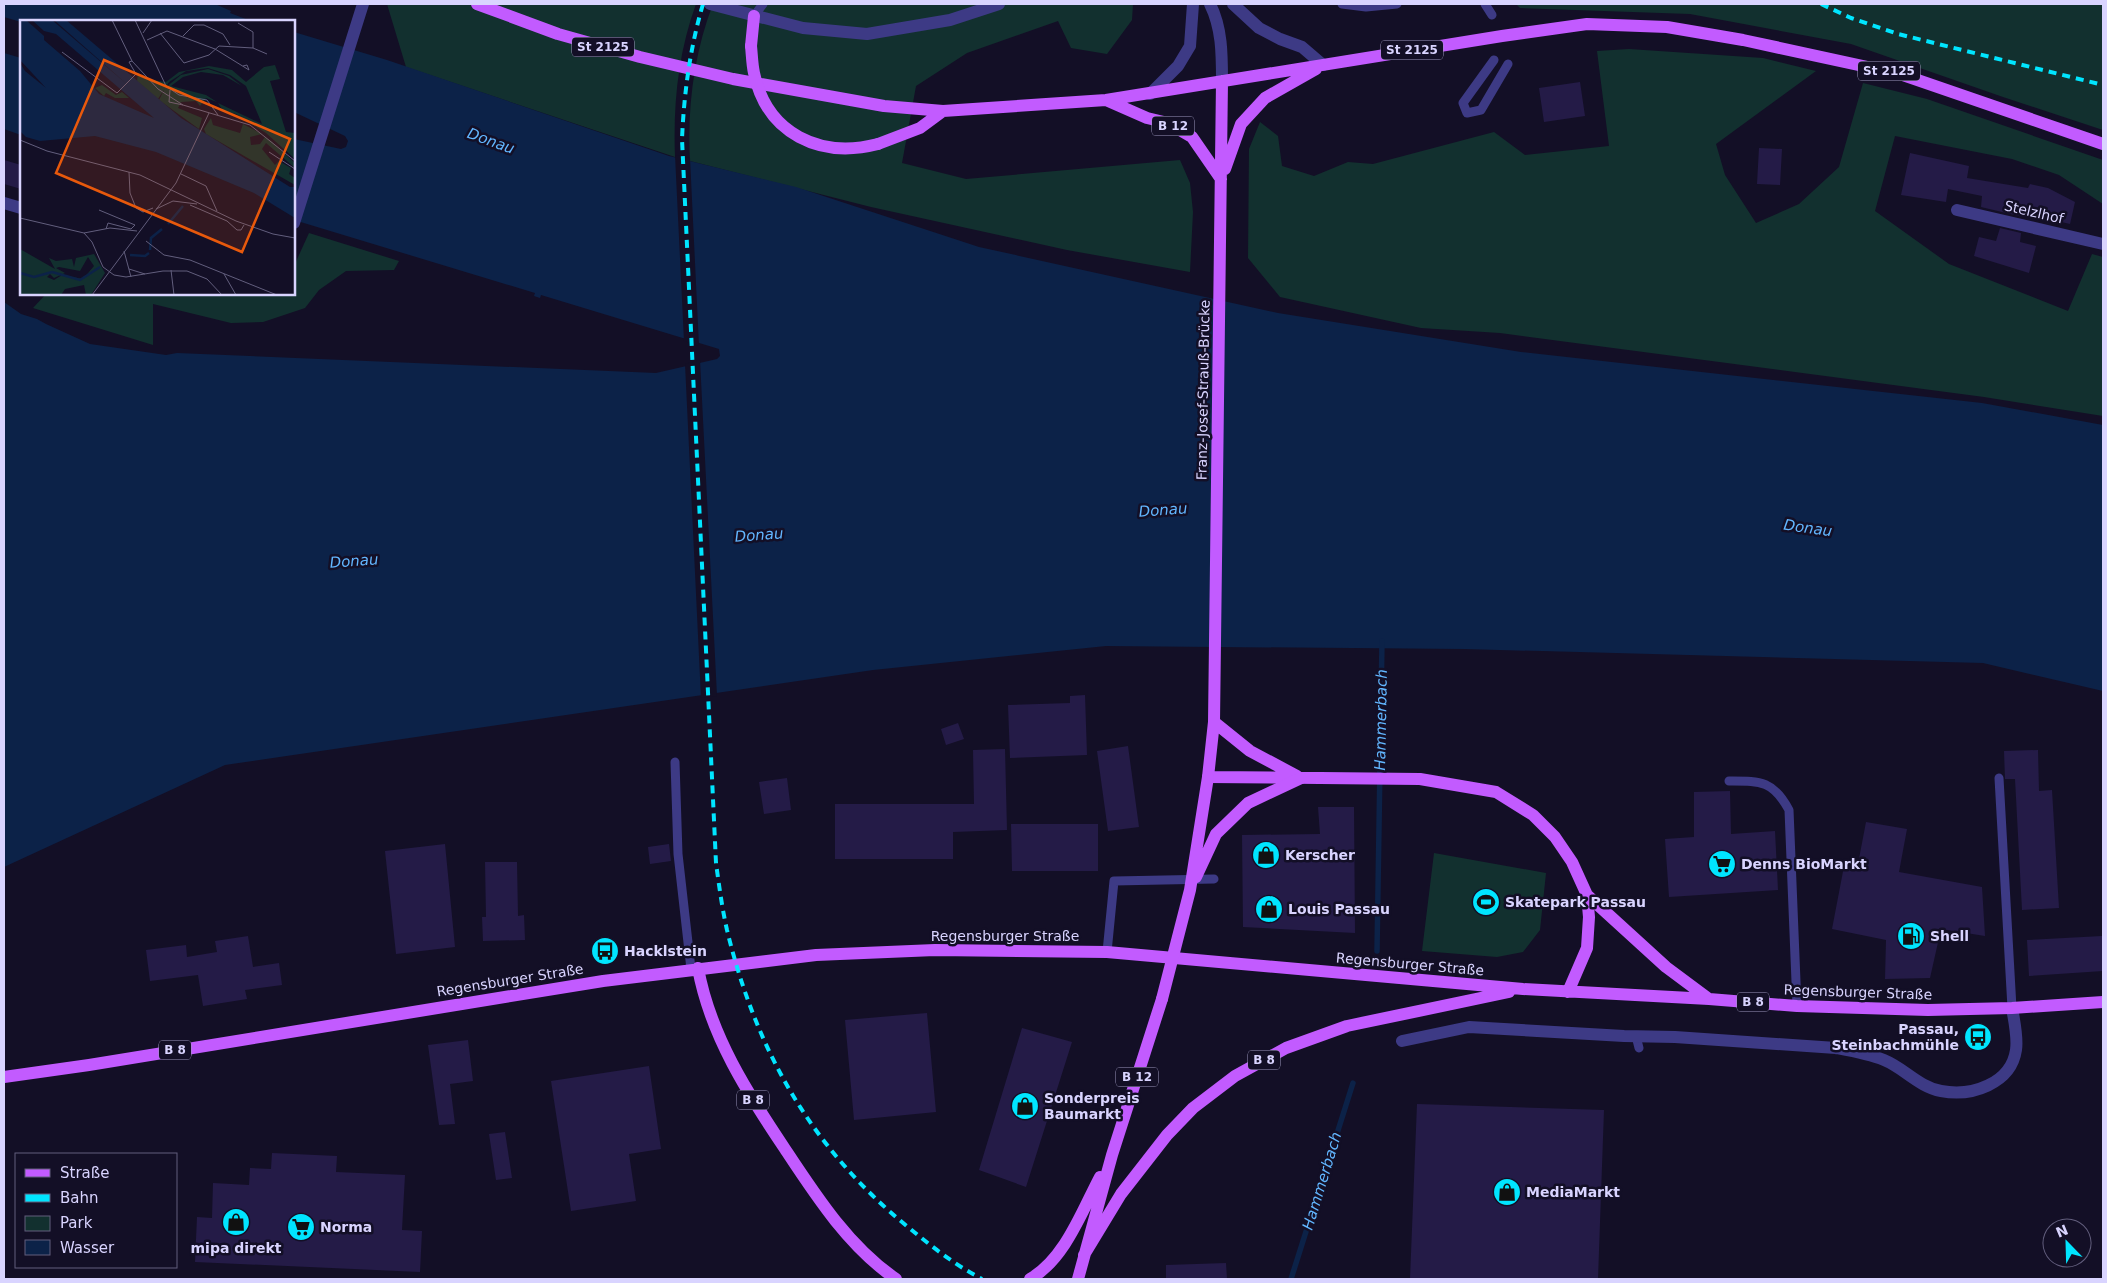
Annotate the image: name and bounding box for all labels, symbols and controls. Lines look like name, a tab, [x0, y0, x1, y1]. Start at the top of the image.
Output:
inset map	[20, 20, 295, 295]
road number: St 2125	[572, 38, 634, 56]
road number: St 2125	[1381, 40, 1443, 60]
road number: St 2125	[1858, 61, 1920, 80]
road number: B 12	[1152, 116, 1194, 136]
water label: Donau	[465, 124, 517, 158]
street label: Stelzlhof	[2003, 197, 2066, 227]
street label: Franz-Josef-Strauß-Brücke	[1193, 300, 1213, 480]
water label: Donau	[1138, 499, 1188, 521]
water label: Donau	[1783, 516, 1833, 540]
water label: Donau	[734, 524, 784, 546]
water label: Donau	[329, 550, 379, 572]
water label: Hammerbach	[1371, 669, 1391, 771]
shop icon: Kerscher	[1251, 840, 1281, 870]
place label: Kerscher	[1285, 847, 1355, 863]
supermarket icon: Denns BioMarkt	[1707, 849, 1737, 879]
place label: Denns BioMarkt	[1741, 856, 1867, 872]
sports icon: Skatepark Passau	[1471, 887, 1501, 917]
shop icon: Louis Passau	[1254, 894, 1284, 924]
place label: Skatepark Passau	[1505, 894, 1646, 910]
place label: Louis Passau	[1288, 901, 1390, 917]
fuel station icon: Shell	[1896, 921, 1926, 951]
street label: Regensburger Straße	[931, 928, 1079, 944]
place label: Shell	[1930, 928, 1969, 944]
bus stop icon: Hacklstein	[590, 936, 620, 966]
place label: Hacklstein	[624, 943, 707, 959]
street label: Regensburger Straße	[1335, 950, 1485, 978]
street label: Regensburger Straße	[435, 960, 585, 1000]
street label: Regensburger Straße	[1784, 981, 1932, 1003]
road number: B 8	[1737, 992, 1769, 1012]
place label: Passau, Steinbachmühle	[1831, 1021, 1959, 1053]
bus stop icon: Passau, Steinbachmühle	[1963, 1022, 1993, 1052]
road number: B 8	[159, 1040, 191, 1060]
road number: B 8	[1248, 1050, 1280, 1070]
road number: B 12	[1116, 1068, 1158, 1086]
road number: B 8	[737, 1090, 769, 1110]
place label: Sonderpreis Baumarkt	[1044, 1090, 1140, 1122]
shop icon: Sonderpreis Baumarkt	[1010, 1091, 1040, 1121]
water label: Hammerbach	[1299, 1130, 1345, 1232]
legend	[15, 1153, 178, 1268]
text: Straße	[60, 1164, 109, 1182]
shop icon: MediaMarkt	[1492, 1177, 1522, 1207]
place label: MediaMarkt	[1526, 1184, 1620, 1200]
text: Bahn	[60, 1189, 99, 1207]
shop icon: mipa direkt	[221, 1207, 251, 1237]
supermarket icon: Norma	[286, 1212, 316, 1242]
text: Park	[60, 1214, 93, 1232]
north arrow	[2042, 1218, 2092, 1268]
place label: Norma	[320, 1219, 372, 1235]
text: N	[2053, 1221, 2070, 1241]
text: Wasser	[60, 1239, 115, 1257]
place label: mipa direkt	[191, 1240, 282, 1256]

